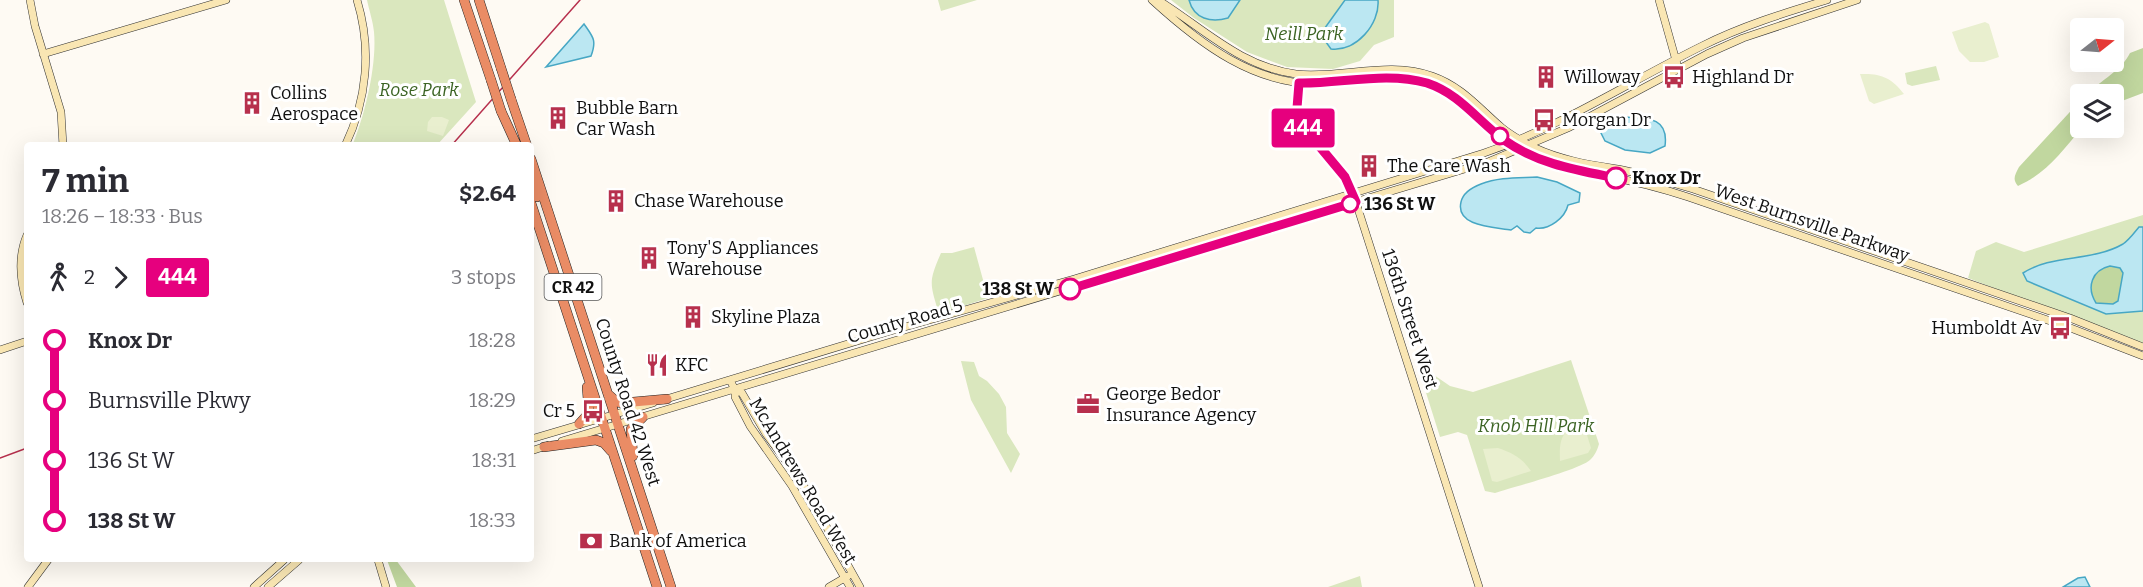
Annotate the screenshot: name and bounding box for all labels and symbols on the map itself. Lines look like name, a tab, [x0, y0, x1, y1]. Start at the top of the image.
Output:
north arrow	[2070, 18, 2124, 72]
park label: Neill Park	[1265, 23, 1344, 45]
building icon: Willoway	[1533, 64, 1559, 90]
bus stop icon: Highland Dr	[1661, 64, 1687, 90]
place label: Willoway	[1564, 66, 1641, 88]
place label: Highland Dr	[1692, 66, 1794, 88]
park label: Rose Park	[379, 79, 459, 101]
place label: Collins Aerospace	[270, 82, 358, 125]
building icon: Collins Aerospace	[239, 90, 265, 116]
place label: Bubble Barn Car Wash	[576, 97, 679, 140]
building icon: Bubble Barn Car Wash	[545, 105, 571, 131]
bus stop icon: Morgan Dr	[1531, 107, 1557, 133]
line badge: 444	[1268, 108, 1338, 148]
place label: Morgan Dr	[1562, 109, 1651, 131]
unlabelled marker	[1491, 127, 1509, 145]
building icon: The Care Wash	[1356, 153, 1382, 179]
place label: The Care Wash	[1387, 155, 1511, 177]
marker: Knox Dr	[1605, 167, 1627, 189]
place label: Knox Dr	[1632, 167, 1701, 189]
street label: West Burnsville Parkway	[1712, 179, 1913, 267]
building icon: Chase Warehouse	[603, 188, 629, 214]
place label: Chase Warehouse	[634, 190, 783, 212]
place label: 136 St W	[1364, 193, 1436, 215]
marker: 136 St W	[1341, 195, 1359, 213]
place label: Tony'S Appliances Warehouse	[667, 237, 819, 280]
building icon: Tony'S Appliances Warehouse	[636, 245, 662, 271]
street label: 136th Street West	[1377, 246, 1443, 392]
road number: CR 42	[544, 274, 602, 300]
place label: 138 St W	[982, 278, 1055, 300]
marker: 138 St W	[1059, 278, 1081, 300]
street label: County Road 5	[845, 294, 965, 348]
building icon: Skyline Plaza	[680, 304, 706, 330]
place label: Skyline Plaza	[711, 306, 821, 328]
street label: County Road 42 West	[590, 315, 666, 489]
bus stop icon: Humboldt Av	[2047, 315, 2073, 341]
place label: Humboldt Av	[1931, 317, 2043, 339]
restaurant icon: KFC	[644, 352, 670, 378]
place label: KFC	[675, 354, 708, 376]
place label: George Bedor Insurance Agency	[1106, 383, 1257, 426]
office icon: George Bedor Insurance Agency	[1075, 391, 1101, 417]
street label: McAndrews Road West	[744, 394, 862, 569]
bus stop icon: Cr 5	[580, 398, 606, 424]
place label: Cr 5	[543, 400, 575, 422]
park label: Knob Hill Park	[1478, 415, 1594, 437]
bank icon: Bank of America	[578, 528, 604, 554]
place label: Bank of America	[609, 530, 747, 552]

